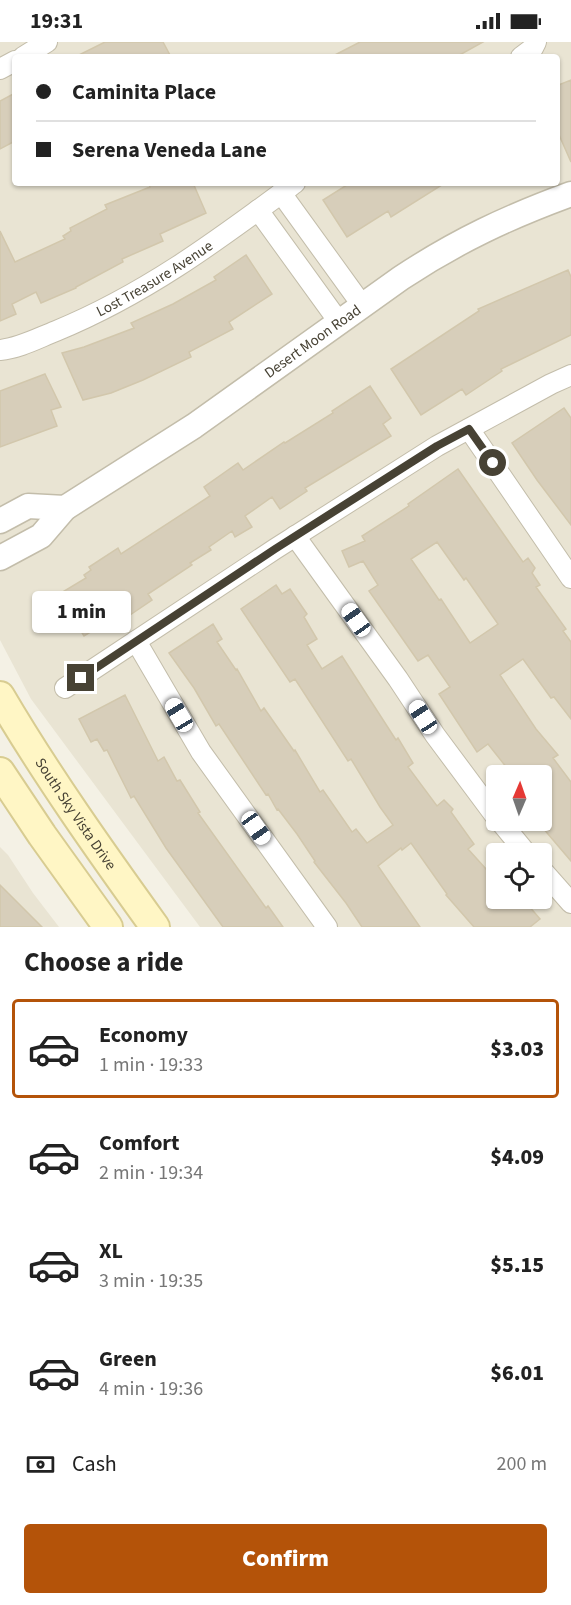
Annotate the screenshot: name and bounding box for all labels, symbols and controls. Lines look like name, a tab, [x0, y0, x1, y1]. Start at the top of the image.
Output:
text: 19:31	[30, 5, 83, 37]
text: Caminita Place	[72, 76, 216, 108]
text: Serena Veneda Lane	[72, 134, 267, 166]
street label: Lost Treasure Avenue	[93, 236, 217, 322]
street label: Desert Moon Road	[260, 300, 365, 383]
route start	[479, 449, 506, 476]
callout: 1 min	[32, 591, 130, 633]
text: 1 min	[57, 598, 106, 626]
car	[338, 600, 374, 640]
route end	[67, 664, 94, 691]
car	[162, 695, 196, 735]
car	[406, 697, 440, 737]
street label: South Sky Vista Drive	[30, 754, 121, 874]
north arrow	[486, 765, 552, 831]
map controls	[486, 765, 552, 909]
car	[238, 808, 274, 848]
button: locate	[486, 843, 552, 909]
text: Choose a ride	[24, 943, 184, 982]
text: Economy	[99, 1019, 188, 1051]
icon: car	[27, 1022, 81, 1076]
text: $3.03	[490, 1033, 544, 1065]
text: 1 min · 19:33	[99, 1051, 203, 1079]
text: Comfort	[99, 1127, 180, 1159]
icon: car	[27, 1130, 81, 1184]
text: $4.09	[490, 1141, 544, 1173]
text: 2 min · 19:34	[99, 1159, 203, 1187]
text: XL	[99, 1235, 123, 1267]
icon: car	[27, 1238, 81, 1292]
text: $5.15	[490, 1249, 544, 1281]
text: 3 min · 19:35	[99, 1267, 203, 1295]
text: Green	[99, 1343, 157, 1375]
icon: car	[27, 1346, 81, 1400]
text: $6.01	[490, 1357, 544, 1389]
text: 4 min · 19:36	[99, 1375, 203, 1403]
icon: cash	[24, 1448, 57, 1481]
text: Cash	[72, 1448, 117, 1480]
text: 200 m	[497, 1450, 547, 1478]
button: Confirm	[24, 1524, 547, 1593]

